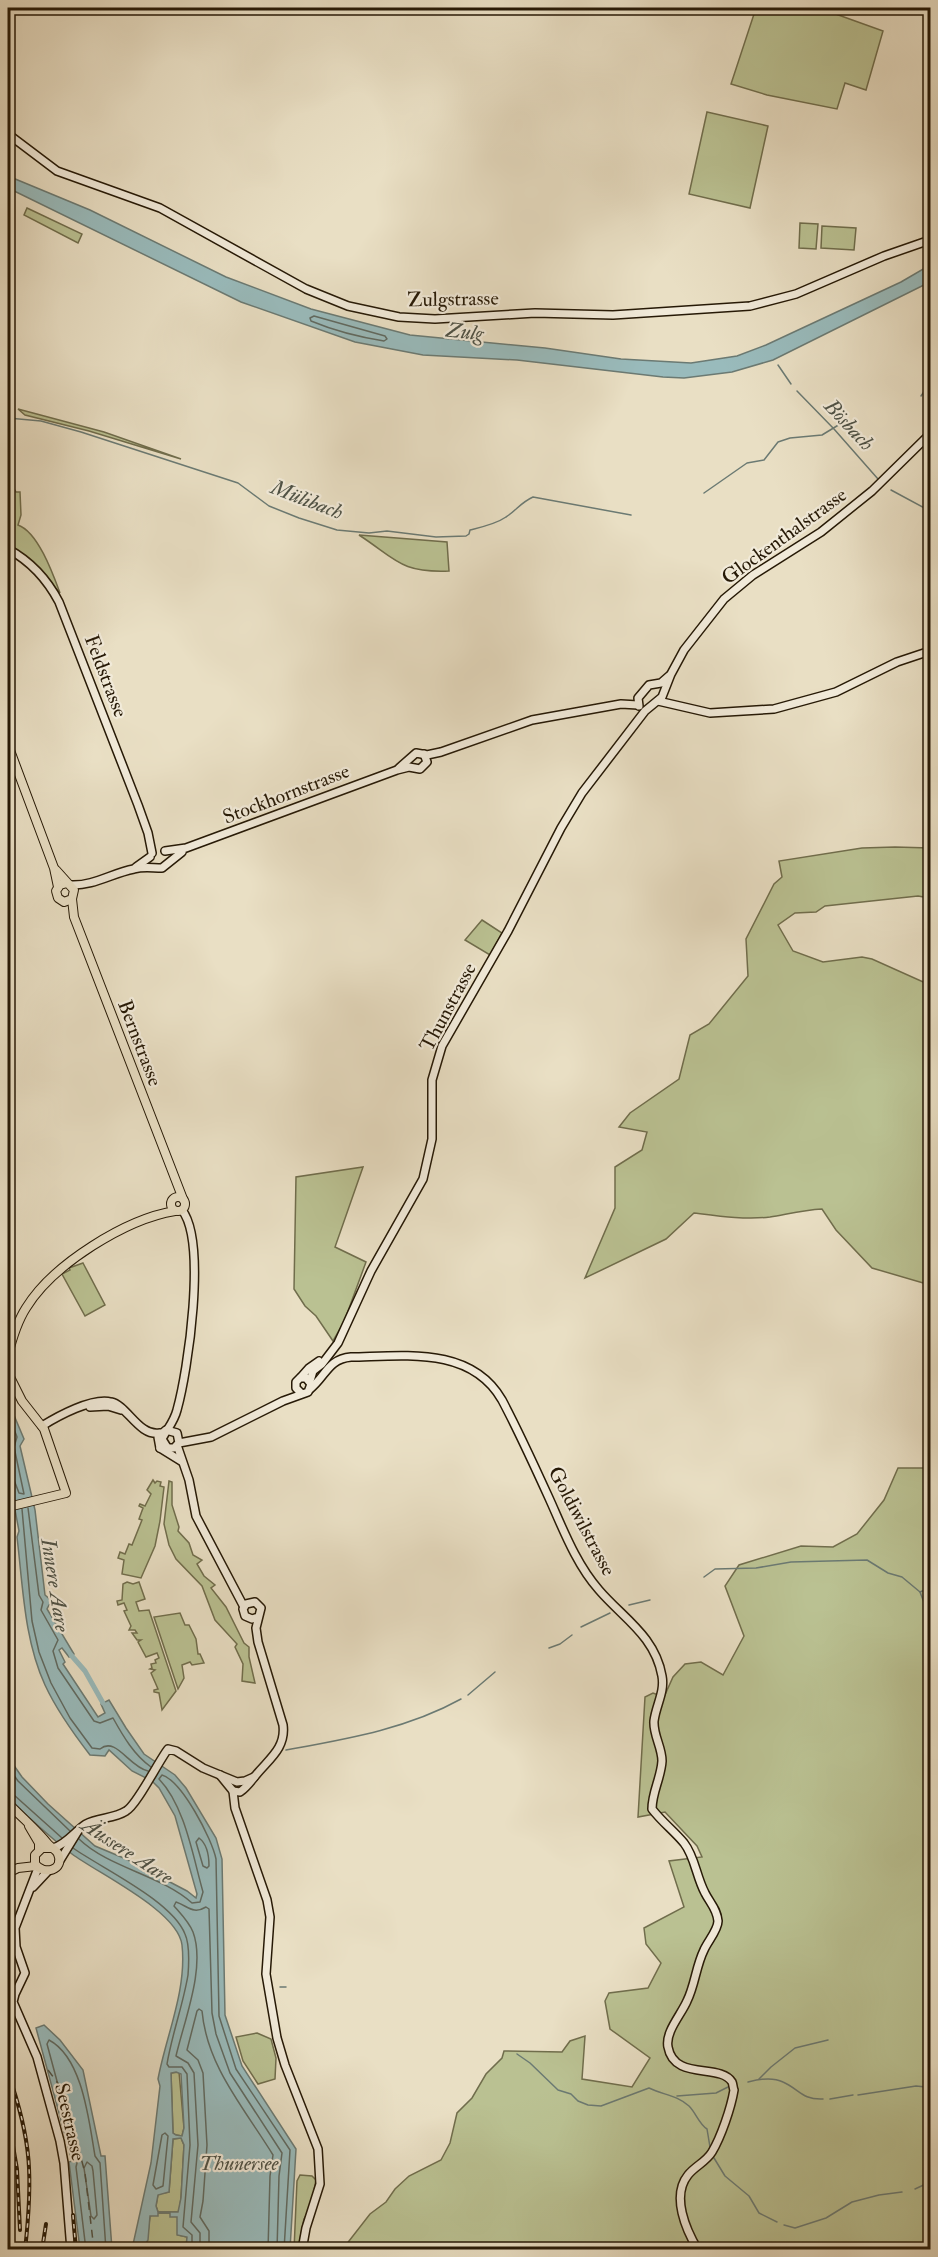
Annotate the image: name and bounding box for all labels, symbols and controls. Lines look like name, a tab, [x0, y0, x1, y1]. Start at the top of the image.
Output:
street label: Zulgstrasse	[407, 286, 499, 312]
water label: Zulg	[444, 317, 486, 348]
water label: Bösbach	[817, 393, 880, 457]
water label: Mülibach	[265, 473, 347, 526]
street label: Glockenthalstrasse	[716, 482, 852, 590]
street label: Feldstrasse	[79, 631, 133, 721]
street label: Stockhornstrasse	[219, 758, 353, 830]
street label: Thunstrasse	[414, 958, 482, 1056]
street label: Bernstrasse	[112, 996, 168, 1090]
street label: Goldiwilstrasse	[543, 1462, 621, 1580]
water label: Innere Aare	[34, 1535, 76, 1635]
water label: Äussere Aare	[74, 1810, 179, 1891]
street label: Seestrasse	[49, 2081, 91, 2163]
water label: Thunersee	[199, 2150, 280, 2177]

